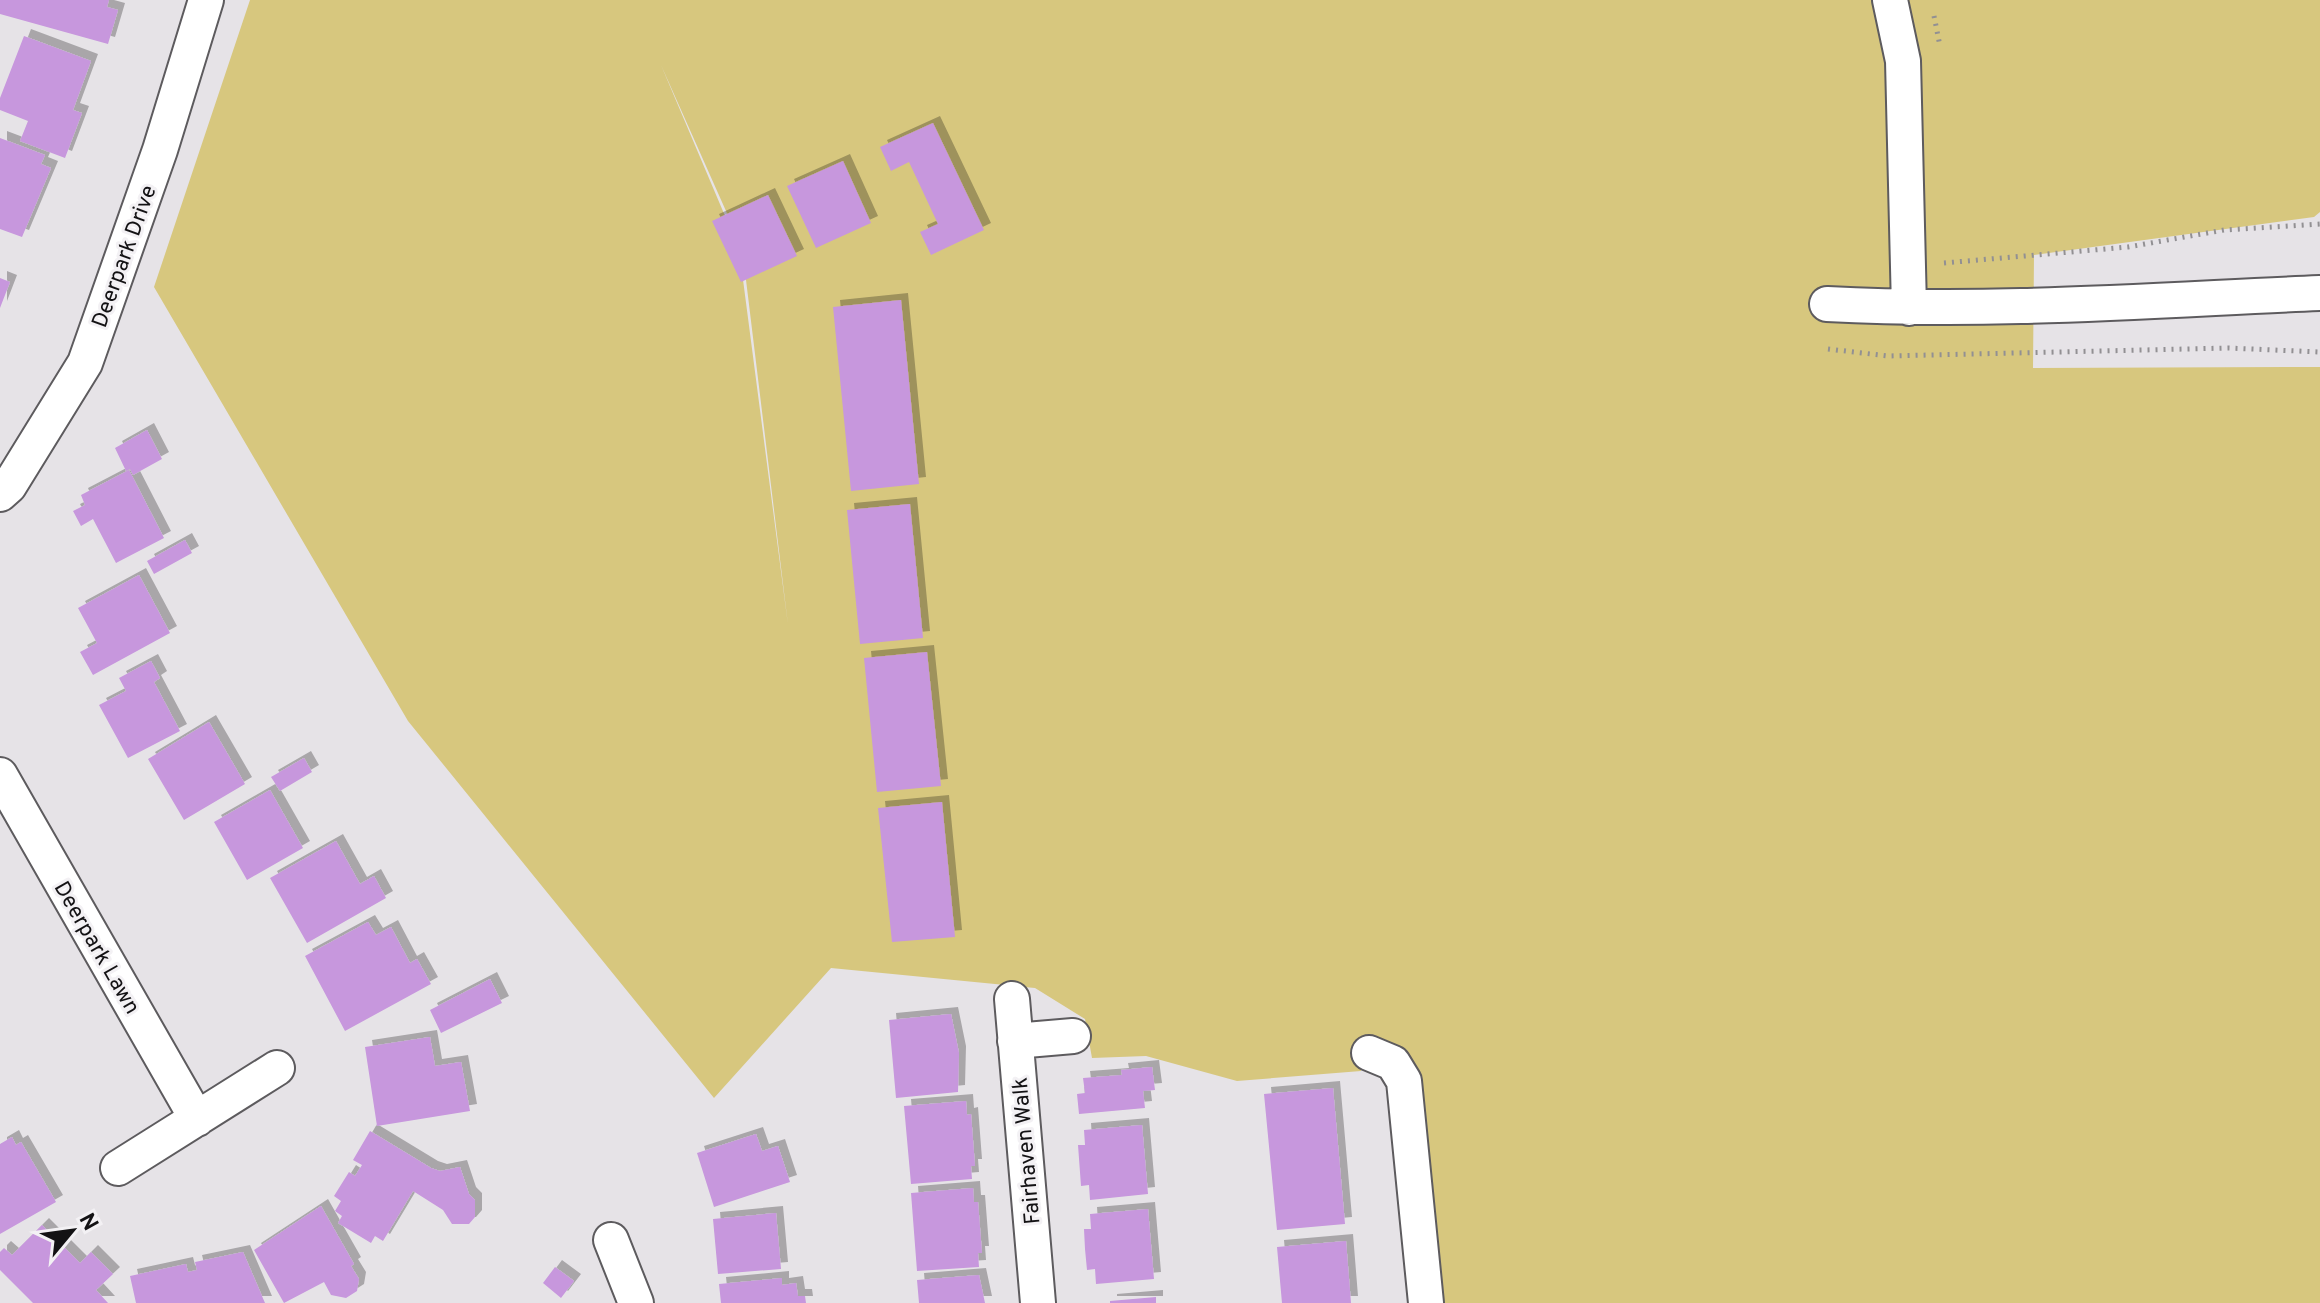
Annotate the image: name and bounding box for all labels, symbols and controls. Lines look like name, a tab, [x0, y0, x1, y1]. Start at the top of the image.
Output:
street label: Deerpark Drive	[87, 182, 164, 332]
street label: Deerpark Lawn	[47, 877, 145, 1020]
street label: Fairhaven Walk	[1008, 1076, 1047, 1225]
north arrow	[32, 1191, 112, 1271]
text: N	[72, 1209, 103, 1236]

